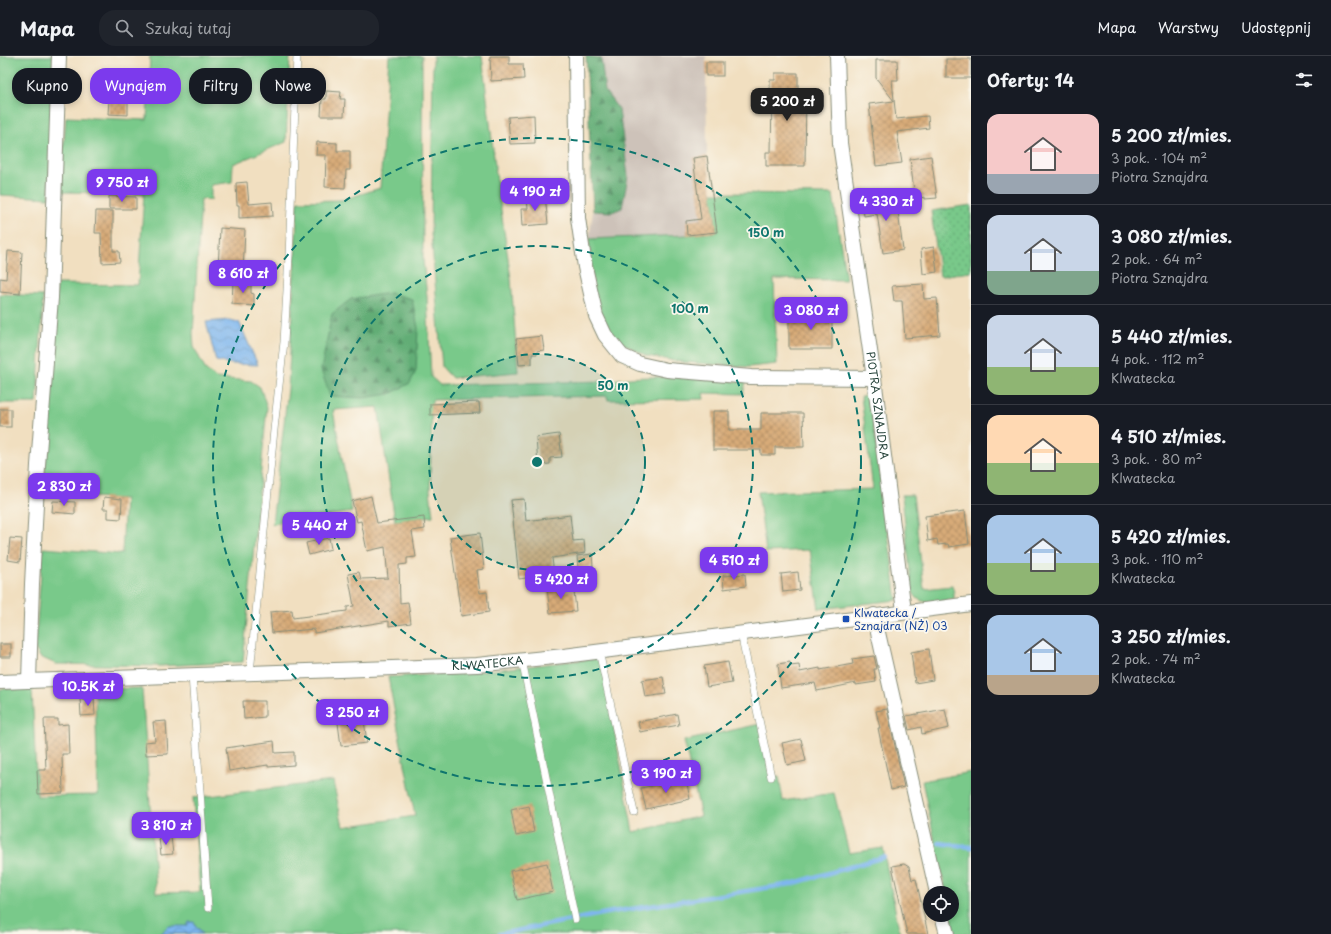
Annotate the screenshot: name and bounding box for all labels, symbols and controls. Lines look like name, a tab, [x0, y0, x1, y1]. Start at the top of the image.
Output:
search box	[99, 10, 379, 46]
text: Mapa	[20, 14, 75, 42]
text: Szukaj tutaj	[145, 16, 231, 39]
icon: search	[113, 17, 135, 39]
text: Mapa	[1098, 17, 1136, 38]
text: Warstwy	[1158, 17, 1219, 38]
text: Udostępnij	[1241, 17, 1311, 38]
text: Oferty: 14	[987, 67, 1074, 93]
chip: Kupno	[12, 68, 82, 104]
chip: Wynajem	[90, 68, 181, 104]
chip: Filtry	[189, 68, 252, 104]
chip: Nowe	[260, 68, 326, 104]
icon: filters	[1293, 69, 1315, 91]
pin: 5 200 zł	[746, 88, 828, 122]
text: 5 200 zł	[760, 91, 814, 110]
text: 5 200 zł/mies.	[1111, 122, 1232, 148]
icon: home	[1019, 130, 1067, 178]
text: 3 pok. · 104 m²	[1111, 148, 1207, 167]
text: Piotra Sznajdra	[1111, 167, 1208, 186]
pin: 9 750 zł	[81, 169, 163, 203]
text: 9 750 zł	[96, 172, 148, 191]
pin: 4 190 zł	[494, 178, 576, 212]
text: 4 190 zł	[509, 181, 561, 200]
pin: 4 330 zł	[845, 188, 927, 222]
text: 4 330 zł	[859, 191, 913, 210]
text: 150 m	[748, 223, 784, 241]
text: 3 080 zł/mies.	[1111, 223, 1232, 249]
icon: home	[1019, 231, 1067, 279]
text: 2 pok. · 64 m²	[1111, 249, 1202, 268]
pin: 8 610 zł	[202, 260, 284, 294]
text: 8 610 zł	[218, 263, 268, 282]
text: Piotra Sznajdra	[1111, 268, 1208, 287]
pin: 3 080 zł	[770, 297, 852, 331]
text: 100 m	[671, 299, 709, 317]
text: 3 080 zł	[784, 300, 838, 319]
text: 5 440 zł/mies.	[1111, 323, 1232, 349]
icon: home	[1019, 331, 1067, 379]
text: 4 pok. · 112 m²	[1111, 349, 1204, 368]
street label: PIOTRA SZNAJDRA	[862, 350, 893, 460]
text: Klwatecka	[1111, 368, 1175, 387]
text: 50 m	[597, 376, 629, 394]
text: 4 510 zł/mies.	[1111, 423, 1226, 449]
icon: home	[1019, 431, 1067, 479]
text: 3 pok. · 80 m²	[1111, 449, 1202, 468]
centre of rings	[530, 455, 544, 469]
text: Klwatecka	[1111, 468, 1175, 487]
pin: 2 830 zł	[23, 473, 105, 507]
text: 2 830 zł	[37, 476, 91, 495]
pin: 5 440 zł	[278, 512, 360, 546]
text: 5 440 zł	[291, 515, 347, 534]
text: 5 420 zł/mies.	[1111, 523, 1231, 549]
icon: home	[1019, 531, 1067, 579]
pin: 4 510 zł	[693, 547, 775, 581]
text: 3 pok. · 110 m²	[1111, 549, 1203, 568]
text: 4 510 zł	[709, 550, 759, 569]
pin: 5 420 zł	[520, 566, 602, 600]
text: Klwatecka	[1111, 568, 1175, 587]
text: 5 420 zł	[534, 569, 588, 588]
place label: Klwatecka / Sznajdra (NŻ) 03	[854, 604, 947, 634]
marker: Klwatecka / Sznajdra (NŻ) 03	[841, 614, 851, 624]
text: 3 250 zł/mies.	[1111, 623, 1231, 649]
icon: home	[1019, 631, 1067, 679]
text: 2 pok. · 74 m²	[1111, 649, 1201, 668]
street label: KLWATECKA	[452, 651, 525, 674]
text: Klwatecka	[1111, 668, 1175, 687]
pin: 10.5K zł	[47, 673, 129, 707]
text: 10.5K zł	[62, 676, 114, 695]
pin: 3 250 zł	[311, 699, 393, 733]
text: 3 250 zł	[325, 702, 379, 721]
pin: 3 190 zł	[625, 760, 707, 794]
text: 3 190 zł	[641, 763, 691, 782]
pin: 3 810 zł	[125, 812, 207, 846]
text: 3 810 zł	[141, 815, 191, 834]
map controls	[923, 886, 959, 922]
button: locate	[923, 886, 959, 922]

